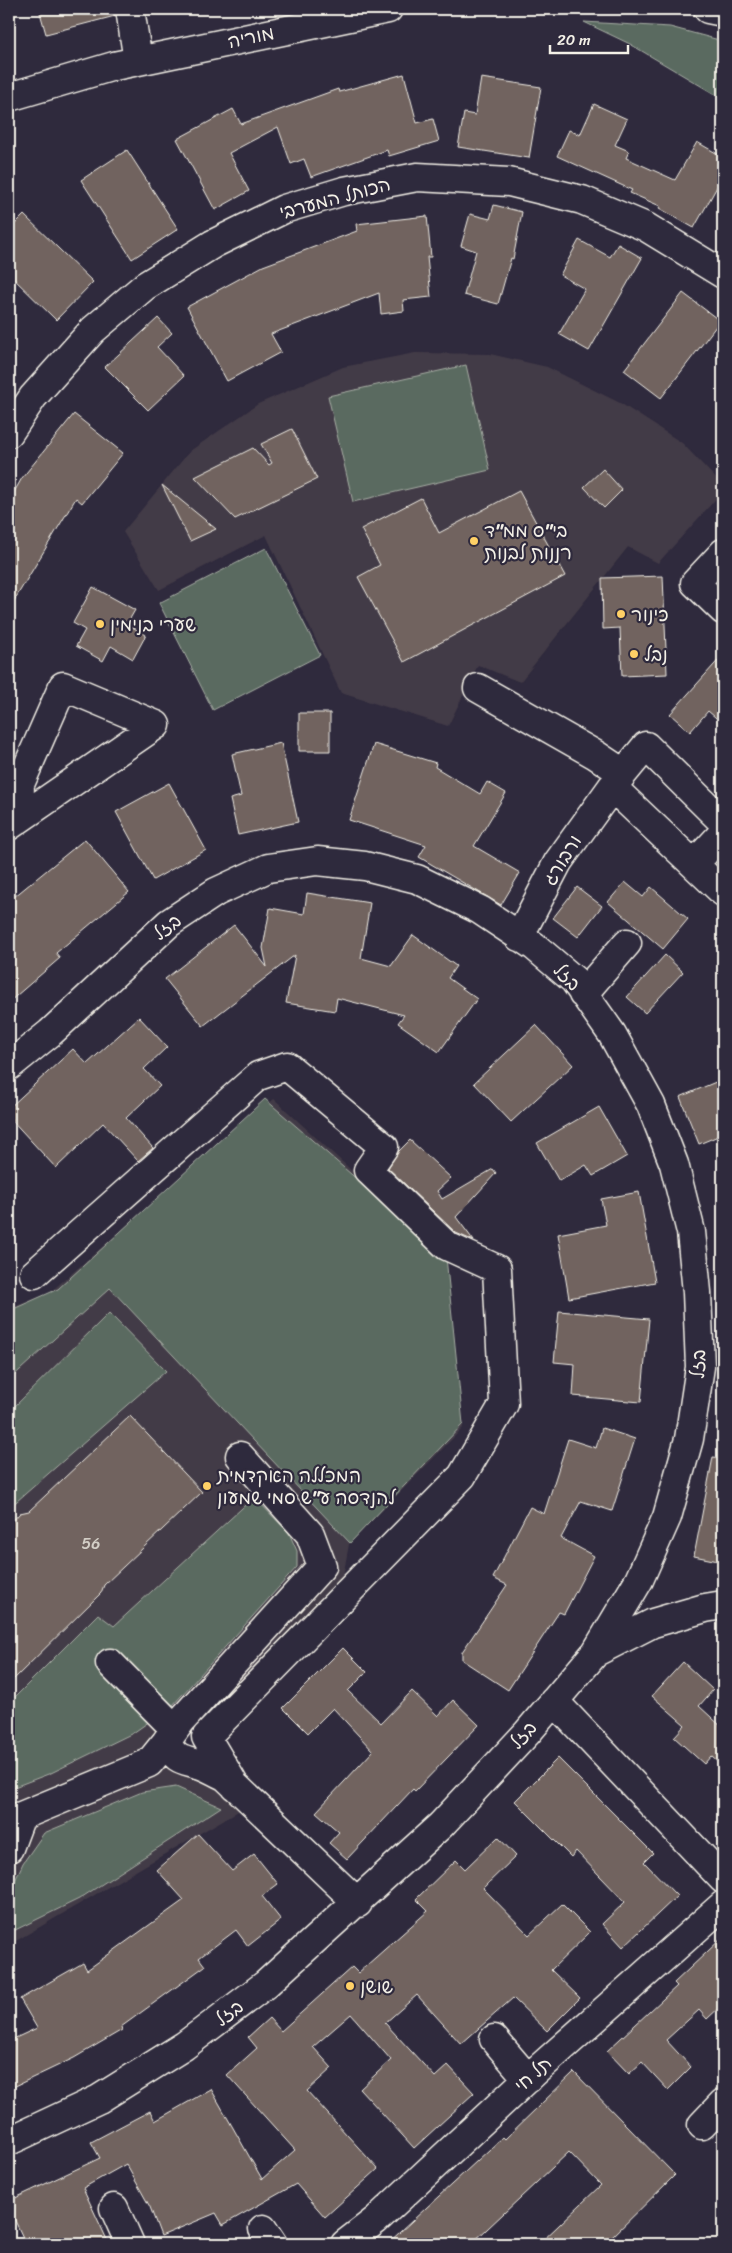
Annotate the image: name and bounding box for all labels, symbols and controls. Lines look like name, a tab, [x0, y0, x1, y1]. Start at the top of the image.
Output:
street label: מוריה	[225, 16, 277, 58]
scale bar	[550, 22, 627, 54]
text: 20 m	[557, 27, 591, 53]
street label: הכותל המערבי	[276, 167, 394, 229]
place label: בי"ס ממ"ד רננות לבנות	[484, 514, 572, 569]
marker: בי"ס ממ"ד רננות לבנות	[468, 535, 480, 547]
place label: כינור	[631, 598, 668, 631]
place label: שערי בנימין	[110, 608, 196, 641]
marker: כינור	[615, 608, 627, 620]
marker: שערי בנימין	[94, 618, 106, 630]
place label: נבל	[644, 638, 668, 671]
marker: נבל	[628, 648, 640, 660]
street label: ורבורג	[533, 828, 591, 892]
street label: בזל	[145, 905, 189, 949]
street label: בזל	[545, 955, 589, 999]
street label: בזל	[681, 1349, 715, 1379]
place label: המכללה האקדמית להנדסה ע"ש סמי שמעון	[216, 1459, 396, 1514]
marker: המכללה האקדמית להנדסה ע"ש סמי שמעון	[201, 1480, 213, 1492]
house number: 56	[82, 1529, 100, 1558]
street label: בזל	[501, 1713, 545, 1757]
place label: שושן	[360, 1970, 394, 2003]
marker: שושן	[344, 1980, 356, 1992]
street label: בזל	[207, 1991, 251, 2035]
street label: תל חי	[506, 2048, 560, 2100]

